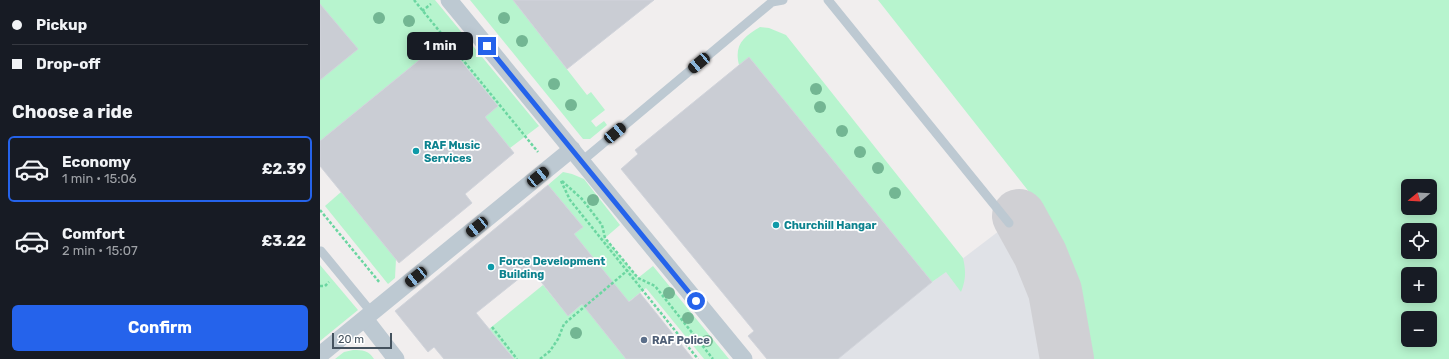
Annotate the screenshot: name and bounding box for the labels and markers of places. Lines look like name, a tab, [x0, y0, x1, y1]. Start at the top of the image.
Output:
place label: RAF Music Services	[424, 139, 481, 165]
marker: RAF Music Services	[411, 146, 421, 156]
place label: Churchill Hangar	[784, 219, 877, 232]
marker: Churchill Hangar	[771, 220, 781, 230]
place label: Force Development Building	[499, 255, 605, 281]
marker: Force Development Building	[486, 262, 496, 272]
place label: RAF Police	[652, 334, 710, 347]
marker: RAF Police	[639, 335, 649, 345]

